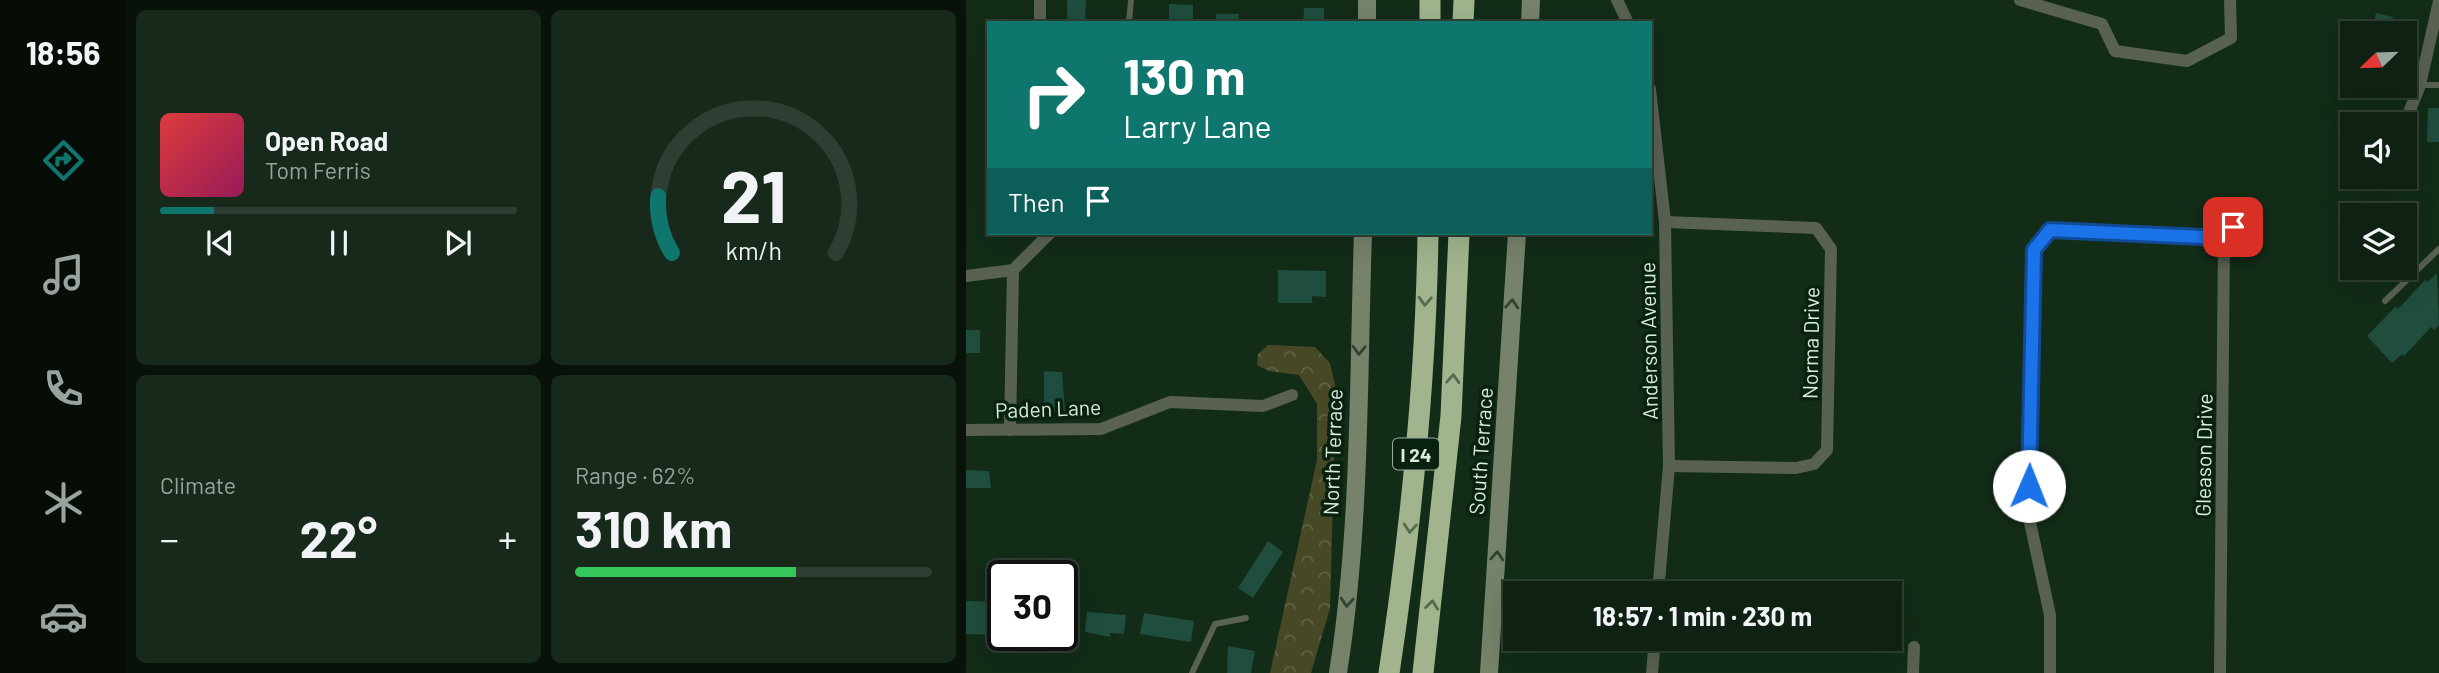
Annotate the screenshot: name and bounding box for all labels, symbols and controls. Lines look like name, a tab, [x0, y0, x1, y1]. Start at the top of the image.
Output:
north arrow	[2340, 21, 2417, 98]
map controls	[2340, 21, 2417, 280]
text: 18:56	[26, 33, 100, 71]
text: 130 m	[1123, 46, 1245, 105]
icon: right	[1008, 49, 1099, 140]
text: Larry Lane	[1123, 106, 1271, 144]
button: sound	[2340, 112, 2417, 189]
text: Open Road	[265, 125, 388, 156]
icon: directions	[39, 136, 88, 185]
text: 21	[720, 151, 787, 239]
text: Tom Ferris	[265, 156, 371, 184]
icon: arrive	[1079, 182, 1117, 220]
text: Then	[1008, 186, 1065, 217]
pin	[2203, 197, 2263, 257]
button: layers	[2340, 203, 2417, 280]
icon: arrive	[2214, 208, 2252, 246]
icon: previous	[201, 224, 239, 262]
icon: pause	[320, 224, 358, 262]
icon: next	[439, 224, 477, 262]
text: km/h	[725, 235, 782, 265]
icon: music	[39, 250, 88, 299]
street label: Anderson Avenue	[1634, 262, 1662, 420]
street label: Norma Drive	[1797, 287, 1823, 399]
one-way arrow	[1417, 296, 1432, 307]
one-way arrow	[1505, 299, 1520, 310]
one-way arrow	[1351, 345, 1366, 356]
icon: phone	[39, 364, 88, 413]
one-way arrow	[1445, 373, 1460, 384]
street label: South Terrace	[1463, 386, 1497, 516]
street label: North Terrace	[1317, 388, 1347, 516]
street label: Gleason Drive	[2189, 393, 2217, 517]
street label: Paden Lane	[994, 394, 1102, 422]
road number: I 24	[1393, 438, 1439, 470]
position arrow	[1992, 449, 2066, 523]
text: Range · 62%	[575, 461, 696, 489]
text: Climate	[160, 471, 236, 499]
icon: climate	[39, 478, 88, 527]
text: 310 km	[575, 496, 733, 558]
text: 22°	[300, 506, 377, 568]
text: −	[160, 515, 179, 561]
text: +	[498, 515, 517, 561]
one-way arrow	[1403, 523, 1418, 534]
one-way arrow	[1489, 550, 1504, 561]
speed limit sign: 30	[987, 560, 1078, 651]
icon: car	[39, 592, 88, 641]
one-way arrow	[1340, 596, 1355, 607]
one-way arrow	[1424, 599, 1439, 611]
text: 18:57 · 1 min · 230 m	[1593, 600, 1812, 631]

